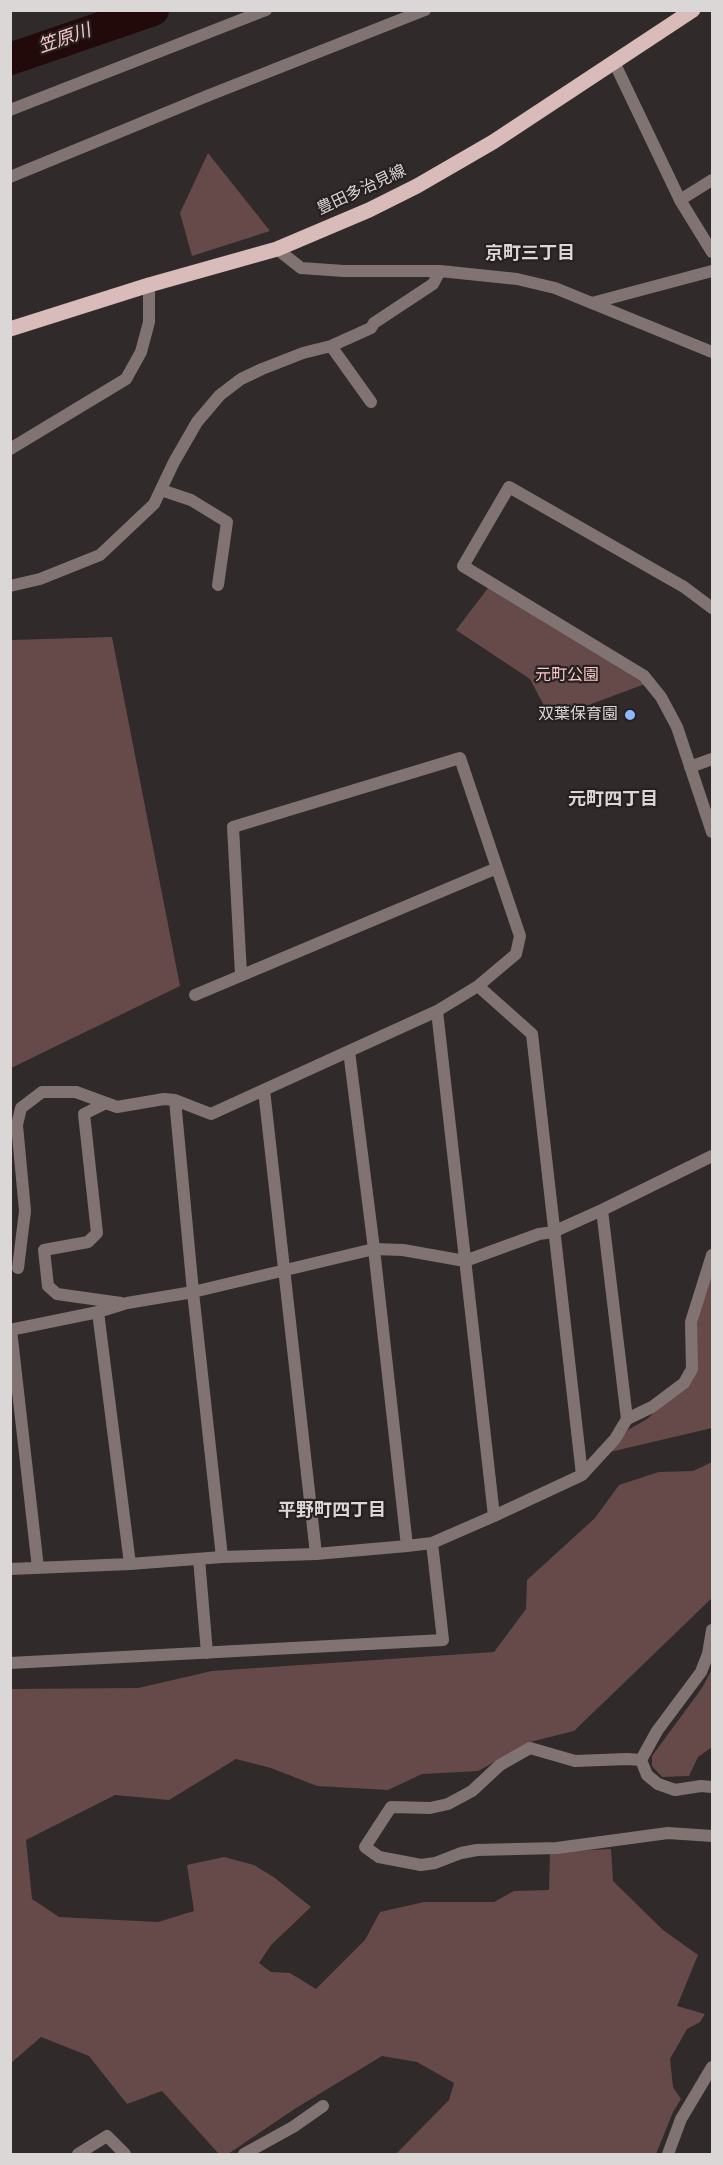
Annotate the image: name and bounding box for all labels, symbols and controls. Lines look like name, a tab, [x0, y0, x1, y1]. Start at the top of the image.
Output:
water label: 笠原川	[36, 21, 94, 59]
street label: 豊田多治見線	[314, 162, 410, 220]
district label: 京町三丁目	[485, 244, 575, 266]
park label: 元町公園	[535, 666, 599, 686]
place label: 双葉保育園	[538, 705, 618, 725]
marker: 双葉保育園	[623, 708, 637, 722]
district label: 元町四丁目	[568, 790, 658, 812]
district label: 平野町四丁目	[278, 1501, 386, 1523]

